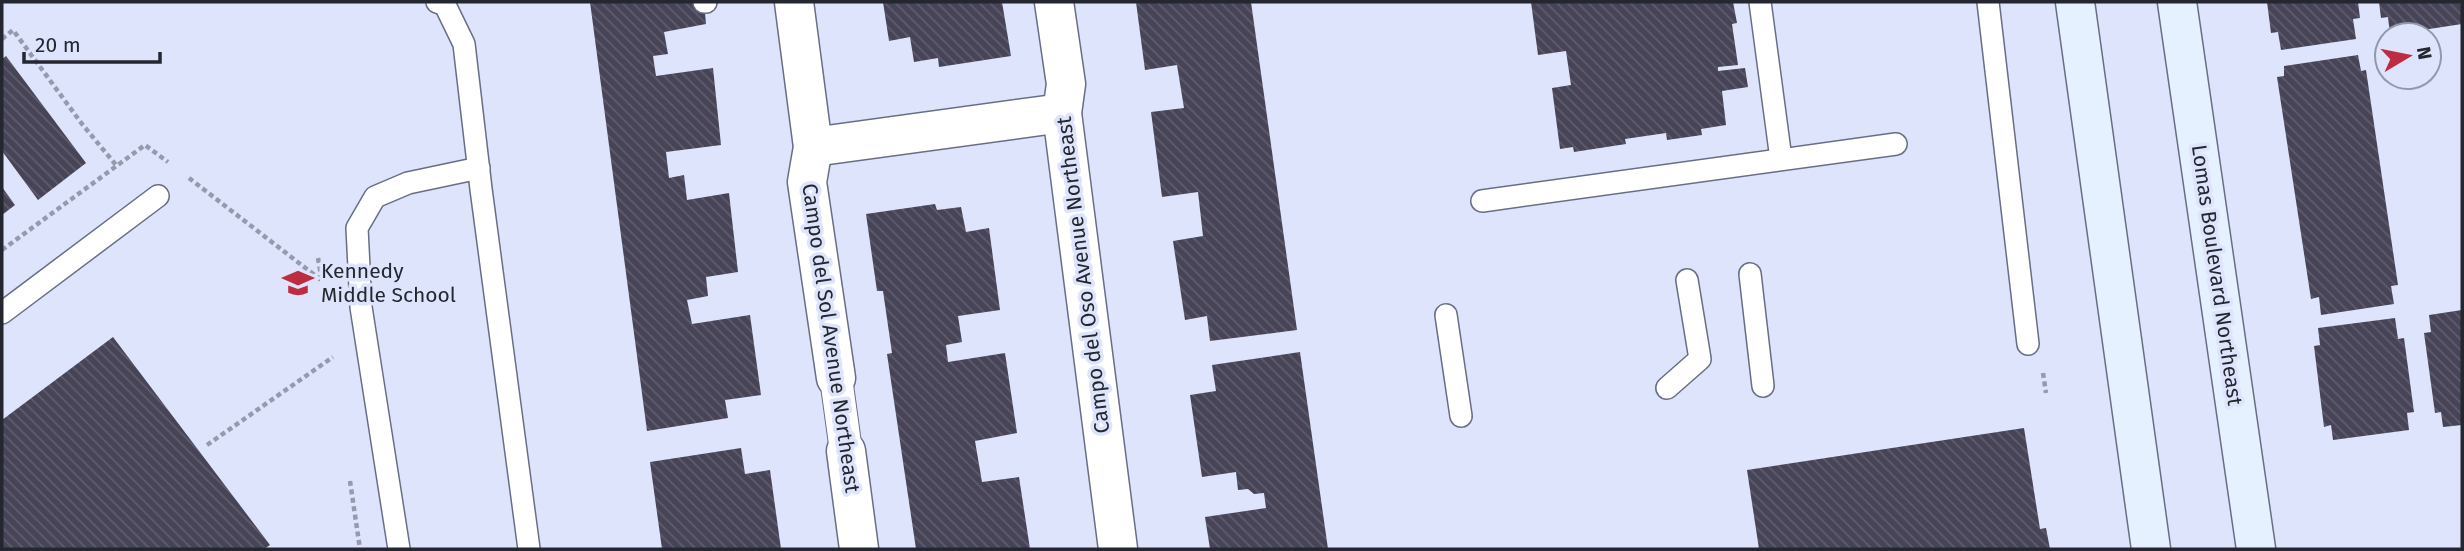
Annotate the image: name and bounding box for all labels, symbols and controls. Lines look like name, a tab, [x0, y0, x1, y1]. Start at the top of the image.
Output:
scale bar	[24, 21, 161, 65]
north arrow	[2373, 21, 2443, 91]
text: 20 m	[35, 32, 81, 58]
text: N	[2412, 45, 2437, 61]
street label: Campo del Oso Avenue Northeast	[1051, 115, 1115, 435]
street label: Lomas Boulevard Northeast	[2186, 143, 2248, 407]
street label: Campo del Sol Avenue Northeast	[796, 182, 866, 495]
place label: Kennedy Middle School	[321, 258, 456, 308]
school or university icon: Kennedy Middle School	[281, 266, 315, 300]

